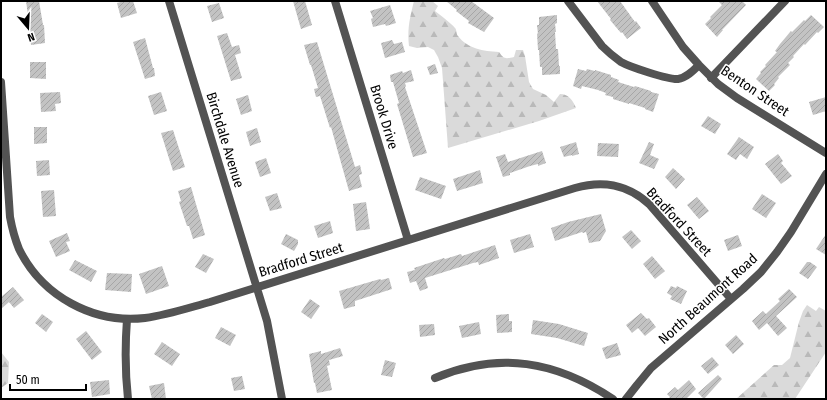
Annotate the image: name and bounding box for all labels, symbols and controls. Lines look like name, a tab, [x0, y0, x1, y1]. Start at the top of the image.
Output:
north arrow	[8, 8, 48, 48]
text: N	[26, 30, 36, 44]
street label: Benton Street	[718, 62, 793, 120]
street label: Brook Drive	[366, 83, 402, 151]
street label: Birchdale Avenue	[202, 90, 248, 190]
street label: Bradford Street	[643, 184, 715, 260]
street label: Bradford Street	[257, 239, 346, 281]
street label: North Beaumont Road	[655, 250, 761, 348]
scale bar	[10, 366, 86, 392]
text: 50 m	[16, 373, 40, 387]

